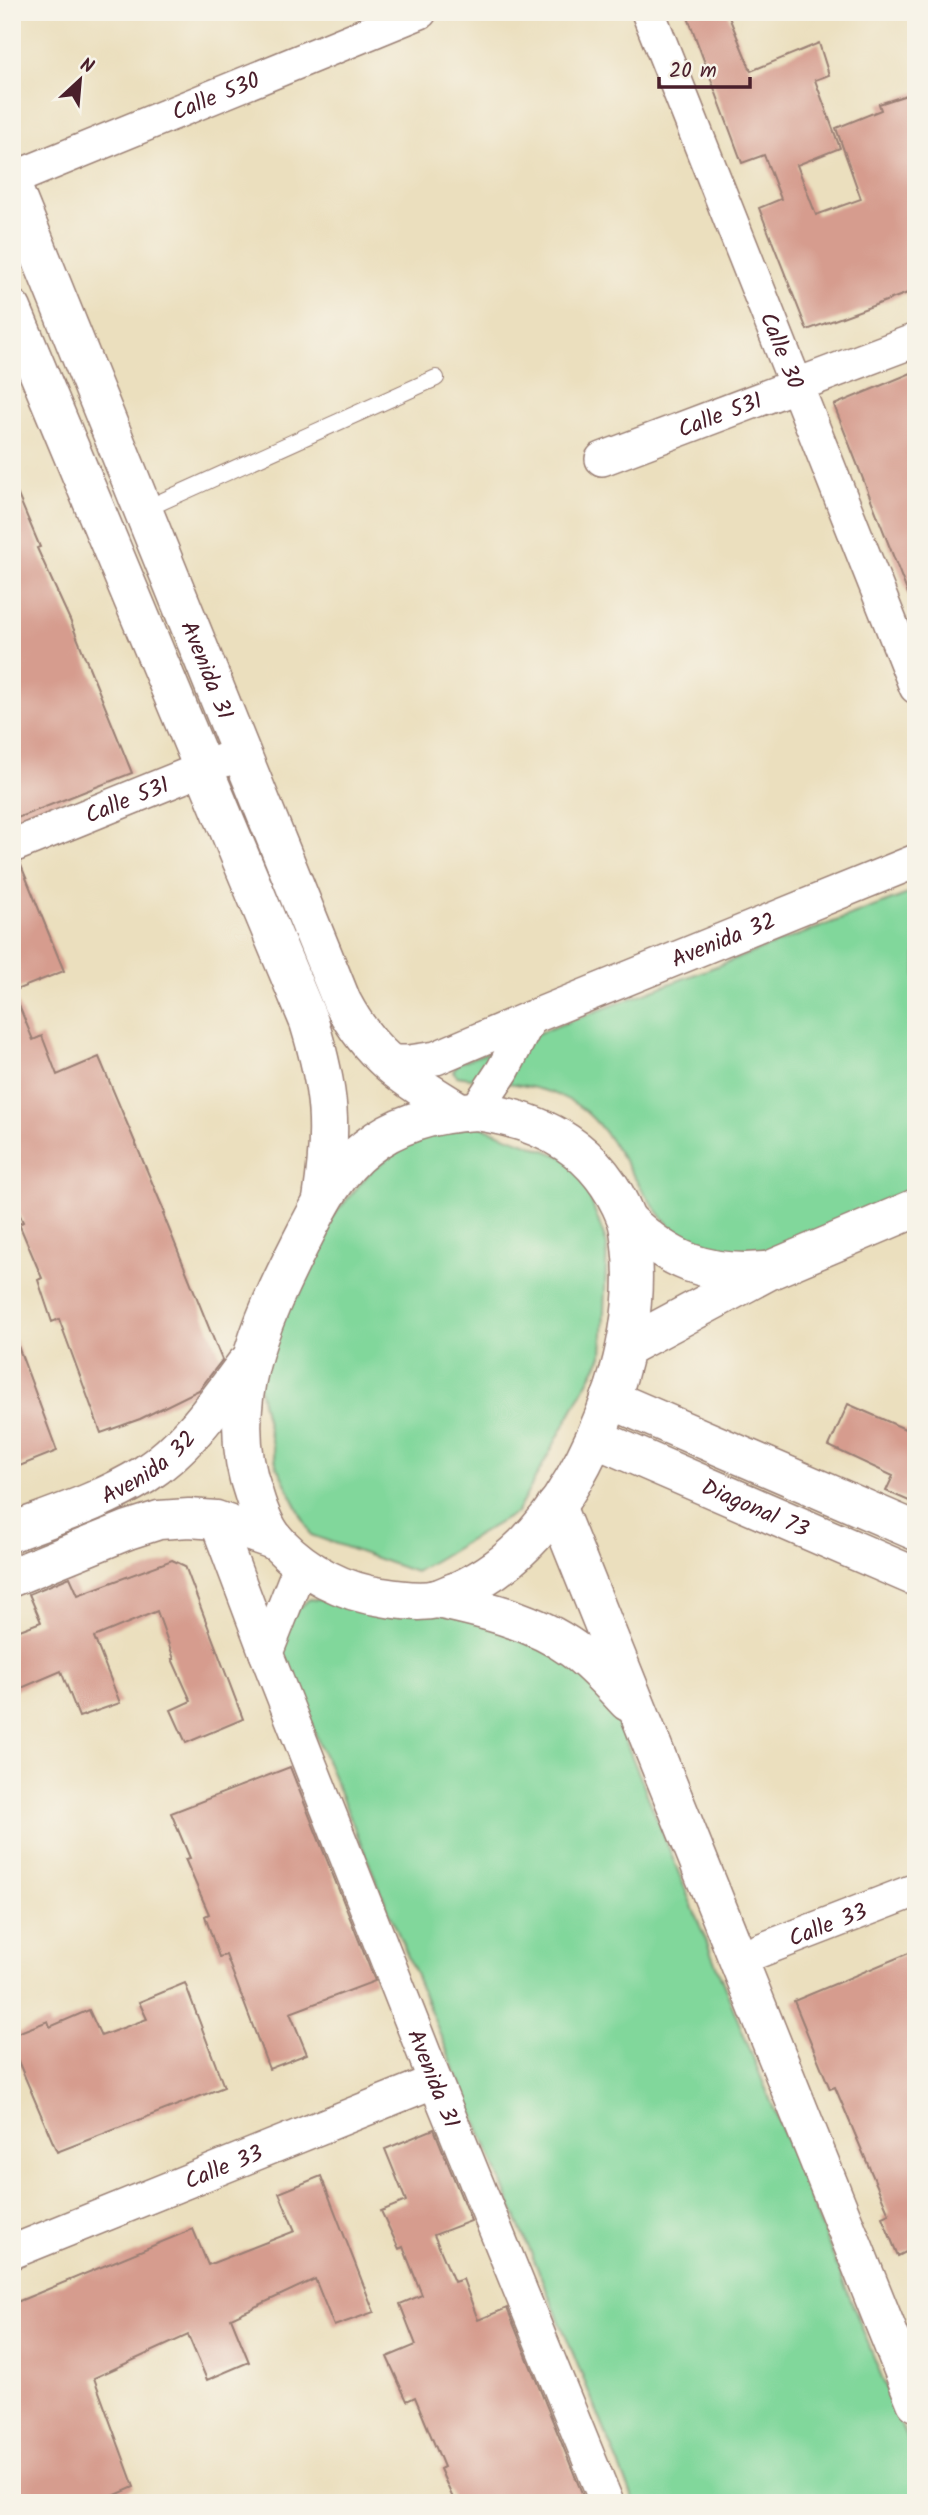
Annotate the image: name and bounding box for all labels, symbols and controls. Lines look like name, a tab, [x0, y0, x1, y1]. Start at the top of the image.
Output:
north arrow	[46, 46, 116, 116]
scale bar	[659, 46, 750, 90]
text: N	[75, 50, 99, 83]
text: 20 m	[669, 55, 717, 88]
street label: Calle 530	[167, 63, 266, 132]
street label: Calle 30	[749, 307, 812, 395]
street label: Calle 531	[673, 384, 768, 449]
street label: Avenida 31	[170, 616, 242, 725]
street label: Calle 531	[80, 768, 175, 835]
street label: Avenida 32	[666, 904, 782, 979]
street label: Avenida 32	[96, 1423, 206, 1515]
street label: Diagonal 73	[695, 1470, 814, 1549]
street label: Calle 33	[784, 1895, 873, 1958]
street label: Avenida 31	[396, 2024, 468, 2134]
street label: Calle 33	[179, 2136, 269, 2200]

